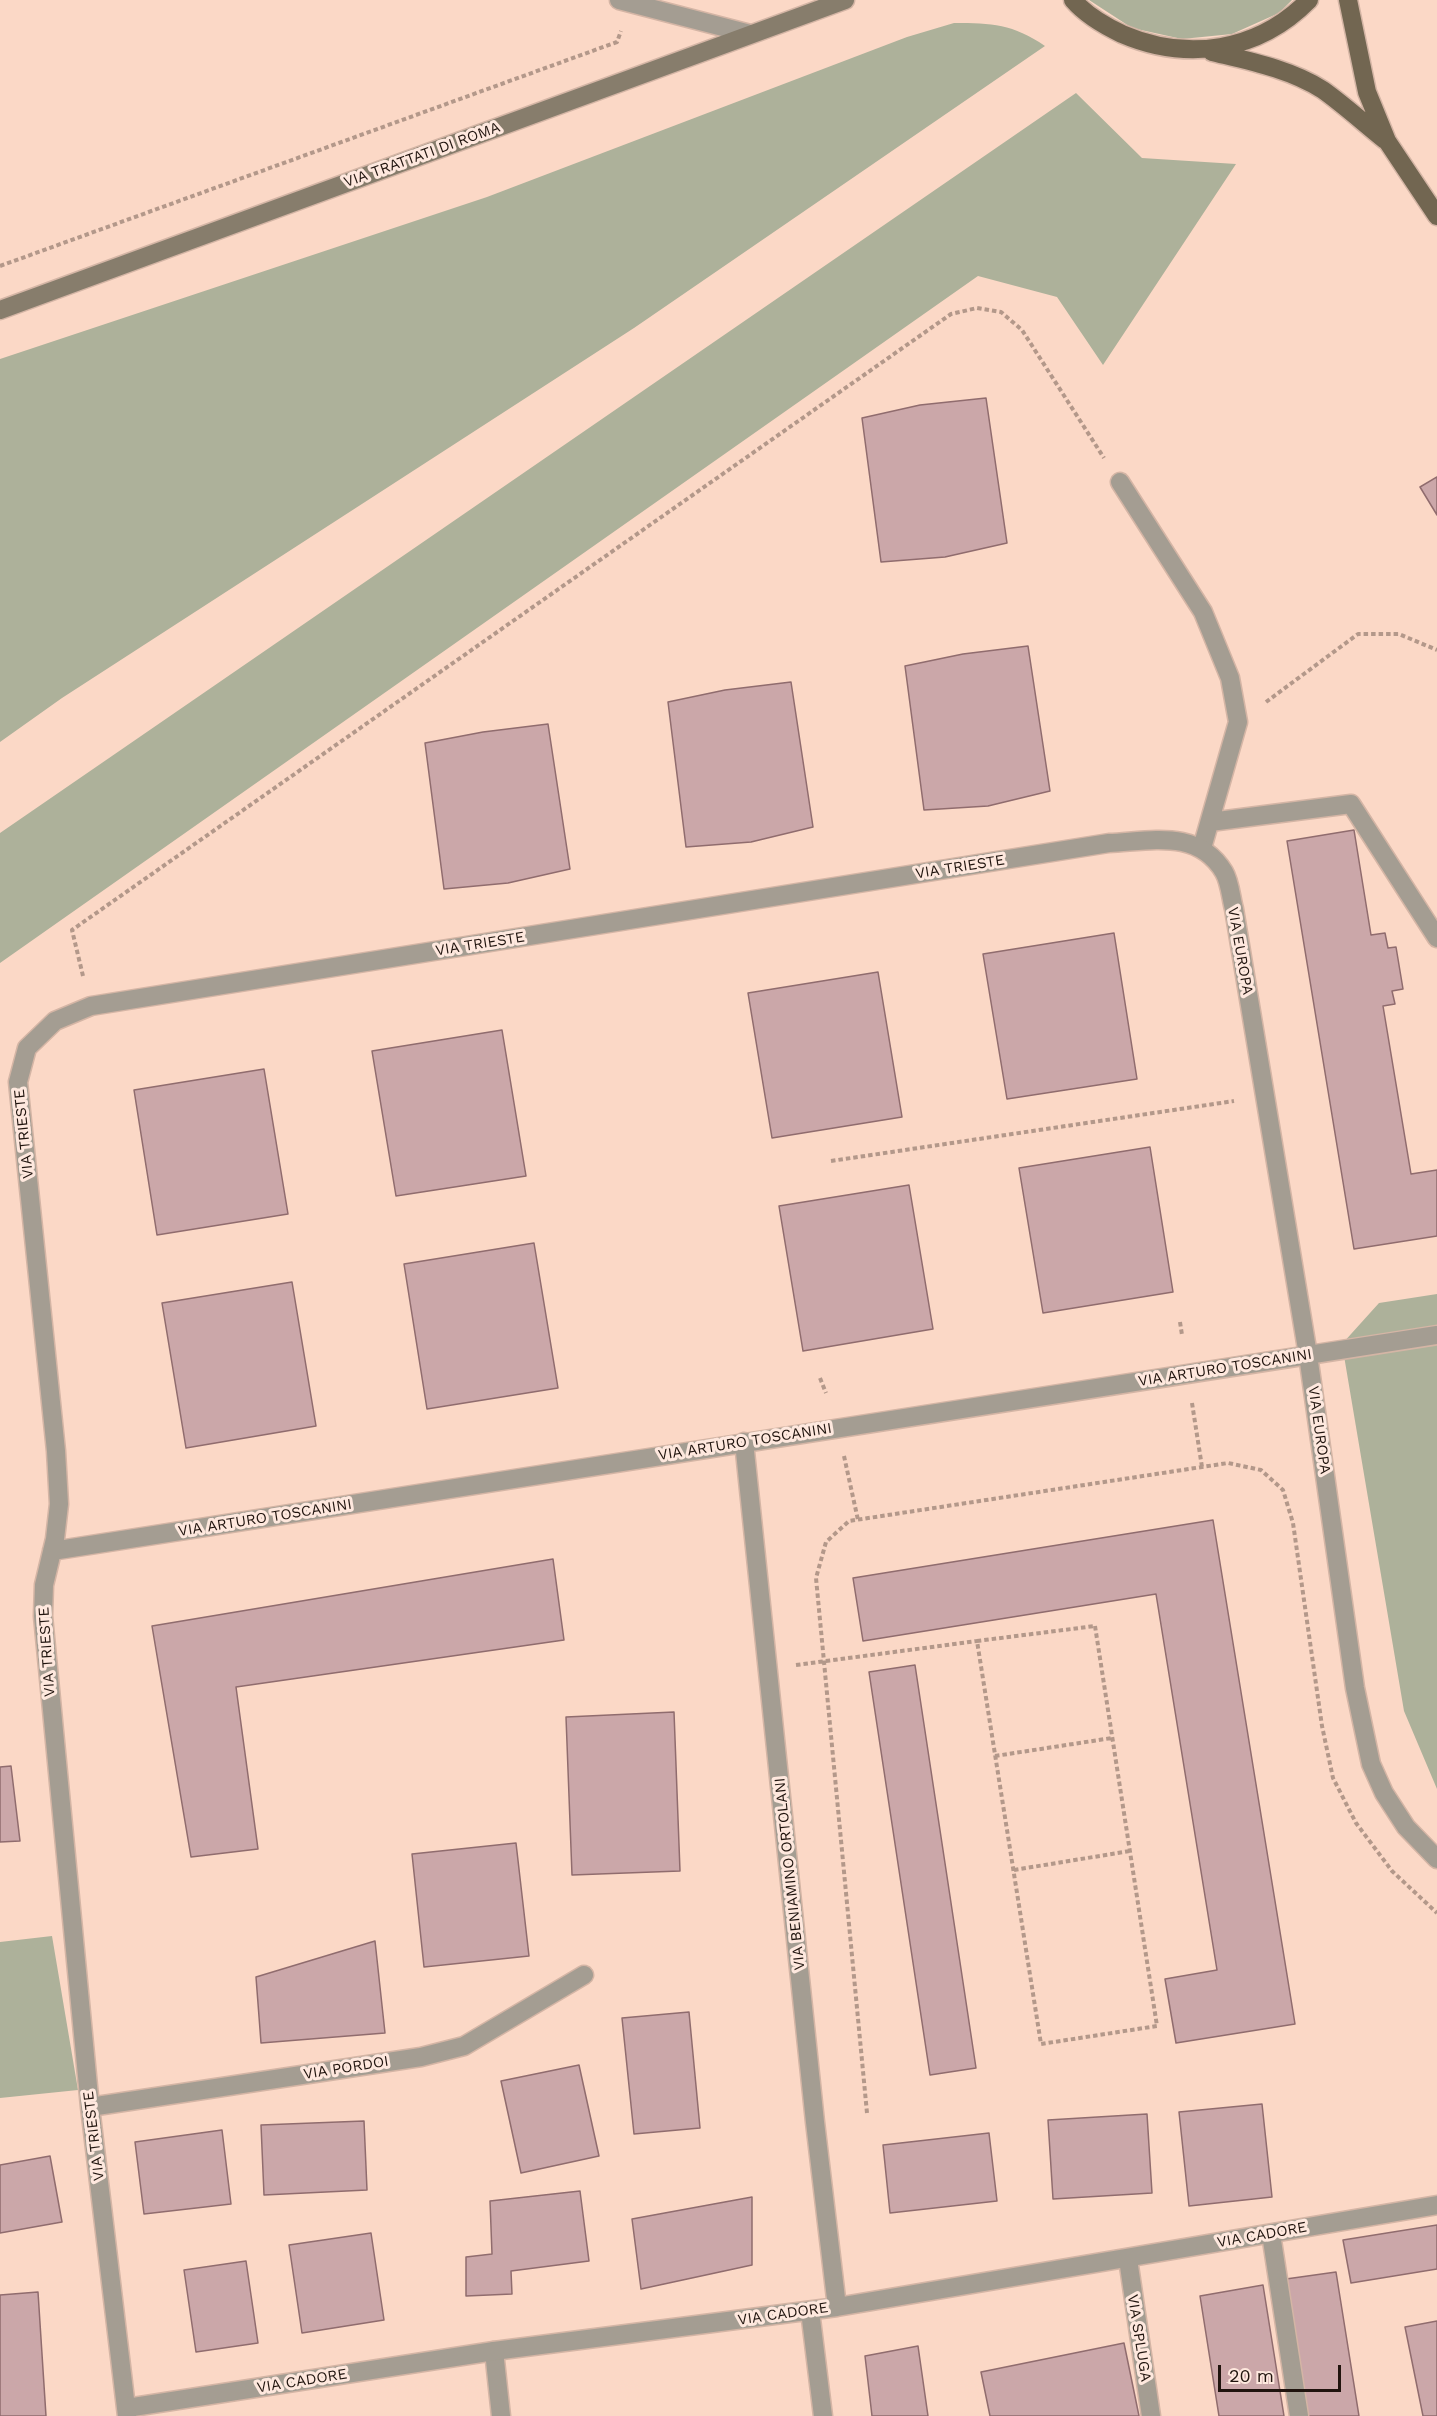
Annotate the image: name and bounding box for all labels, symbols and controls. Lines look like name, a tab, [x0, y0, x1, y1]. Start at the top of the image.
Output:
street label: VIA TRATTATI DI ROMA	[341, 118, 503, 192]
street label: VIA TRIESTE	[914, 851, 1006, 883]
street label: VIA EUROPA	[1223, 906, 1257, 996]
street label: VIA TRIESTE	[434, 928, 526, 960]
street label: VIA TRIESTE	[10, 1088, 38, 1180]
street label: VIA ARTURO TOSCANINI	[1137, 1345, 1313, 1391]
street label: VIA EUROPA	[1304, 1385, 1334, 1475]
street label: VIA ARTURO TOSCANINI	[657, 1419, 833, 1465]
street label: VIA ARTURO TOSCANINI	[177, 1495, 353, 1541]
street label: VIA TRIESTE	[35, 1606, 59, 1698]
street label: VIA BENIAMINO ORTOLANI	[771, 1777, 809, 1971]
street label: VIA PORDOI	[302, 2052, 390, 2084]
street label: VIA TRIESTE	[80, 2090, 108, 2182]
street label: VIA CADORE	[1216, 2218, 1308, 2252]
street label: VIA SPLUGA	[1123, 2293, 1155, 2383]
street label: VIA CADORE	[737, 2299, 829, 2329]
scale bar	[1221, 2353, 1344, 2391]
street label: VIA CADORE	[256, 2365, 348, 2397]
text: 20 m	[1229, 2365, 1274, 2386]

